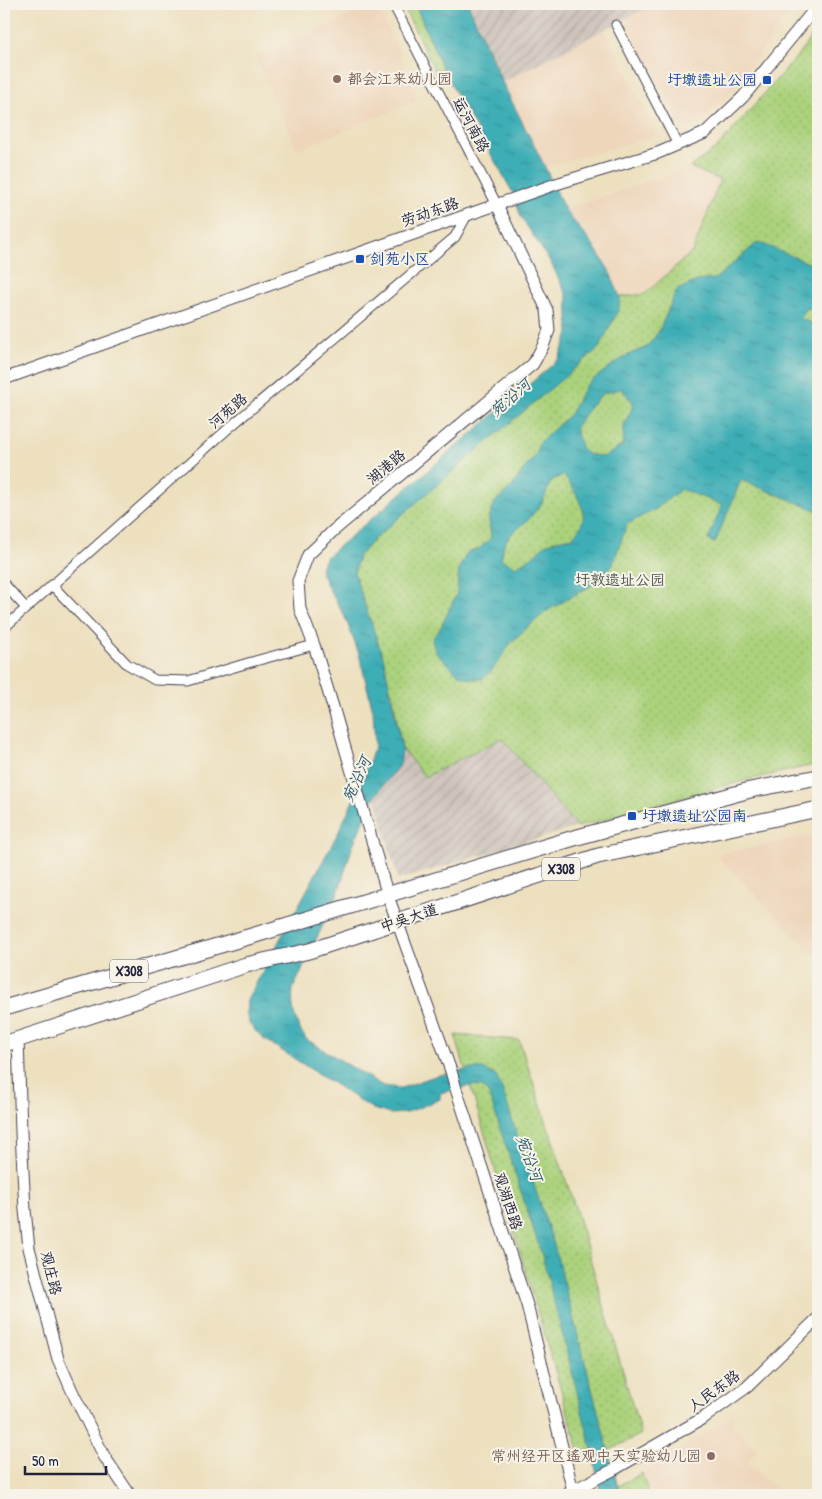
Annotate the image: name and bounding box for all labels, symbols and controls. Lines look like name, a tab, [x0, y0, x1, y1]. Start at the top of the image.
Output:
place label: 都会江来幼儿园	[347, 68, 452, 89]
place label: 圩墩遗址公园	[667, 69, 757, 90]
marker: 都会江来幼儿园	[331, 73, 343, 85]
marker: 圩墩遗址公园	[761, 74, 773, 86]
street label: 运河南路	[448, 93, 495, 156]
street label: 劳动东路	[398, 192, 462, 231]
place label: 剑苑小区	[370, 248, 430, 269]
marker: 剑苑小区	[354, 253, 366, 265]
water label: 宛沿河	[485, 371, 538, 421]
street label: 河苑路	[204, 388, 252, 433]
street label: 湖港路	[362, 444, 410, 489]
park label: 圩敦遗址公园	[575, 569, 665, 590]
water label: 宛沿河	[336, 750, 377, 805]
place label: 圩墩遗址公园南	[642, 805, 747, 826]
marker: 圩墩遗址公园南	[626, 810, 638, 822]
road number: X308	[542, 858, 580, 881]
street label: 中吴大道	[377, 898, 441, 937]
road number: X308	[110, 959, 148, 982]
water label: 宛沿河	[511, 1132, 550, 1187]
street label: 观湖西路	[489, 1169, 528, 1233]
street label: 观庄路	[36, 1248, 67, 1297]
street label: 人民东路	[683, 1364, 744, 1417]
scale bar	[25, 1444, 106, 1476]
place label: 常州经开区遥观中天实验幼儿园	[491, 1445, 701, 1466]
text: 50 m	[32, 1450, 59, 1471]
marker: 常州经开区遥观中天实验幼儿园	[705, 1450, 717, 1462]

